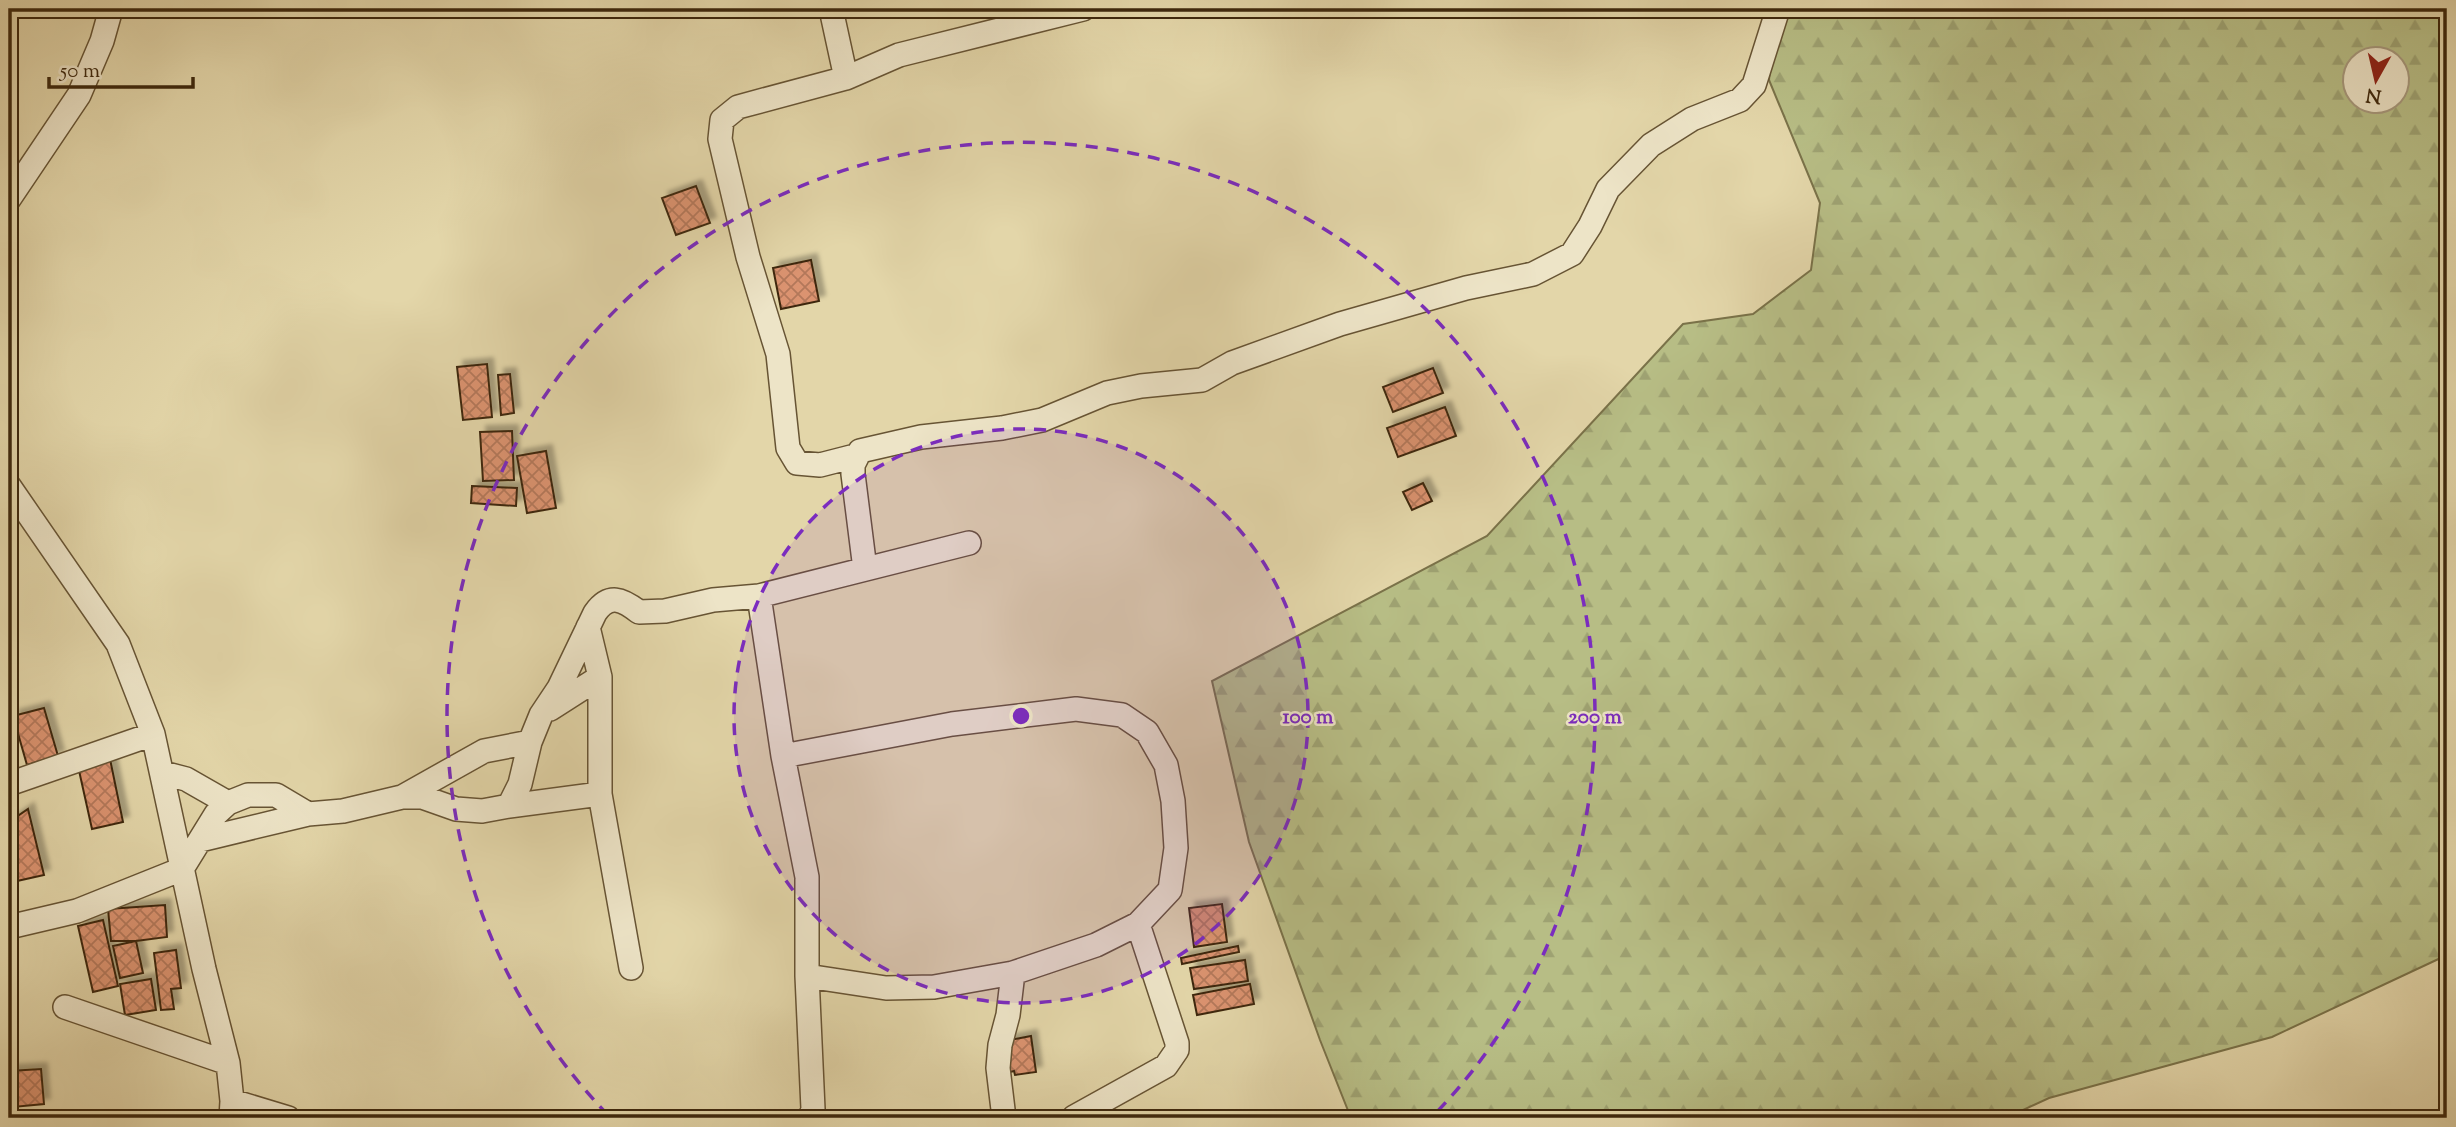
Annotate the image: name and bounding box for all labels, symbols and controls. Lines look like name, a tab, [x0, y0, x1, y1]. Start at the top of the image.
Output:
scale bar	[49, 46, 192, 90]
north arrow	[2340, 46, 2410, 116]
text: 50 m	[59, 57, 100, 87]
text: N	[2365, 80, 2383, 109]
text: 100 m	[1283, 703, 1334, 733]
text: 200 m	[1568, 703, 1623, 733]
centre of rings	[1009, 704, 1033, 728]

